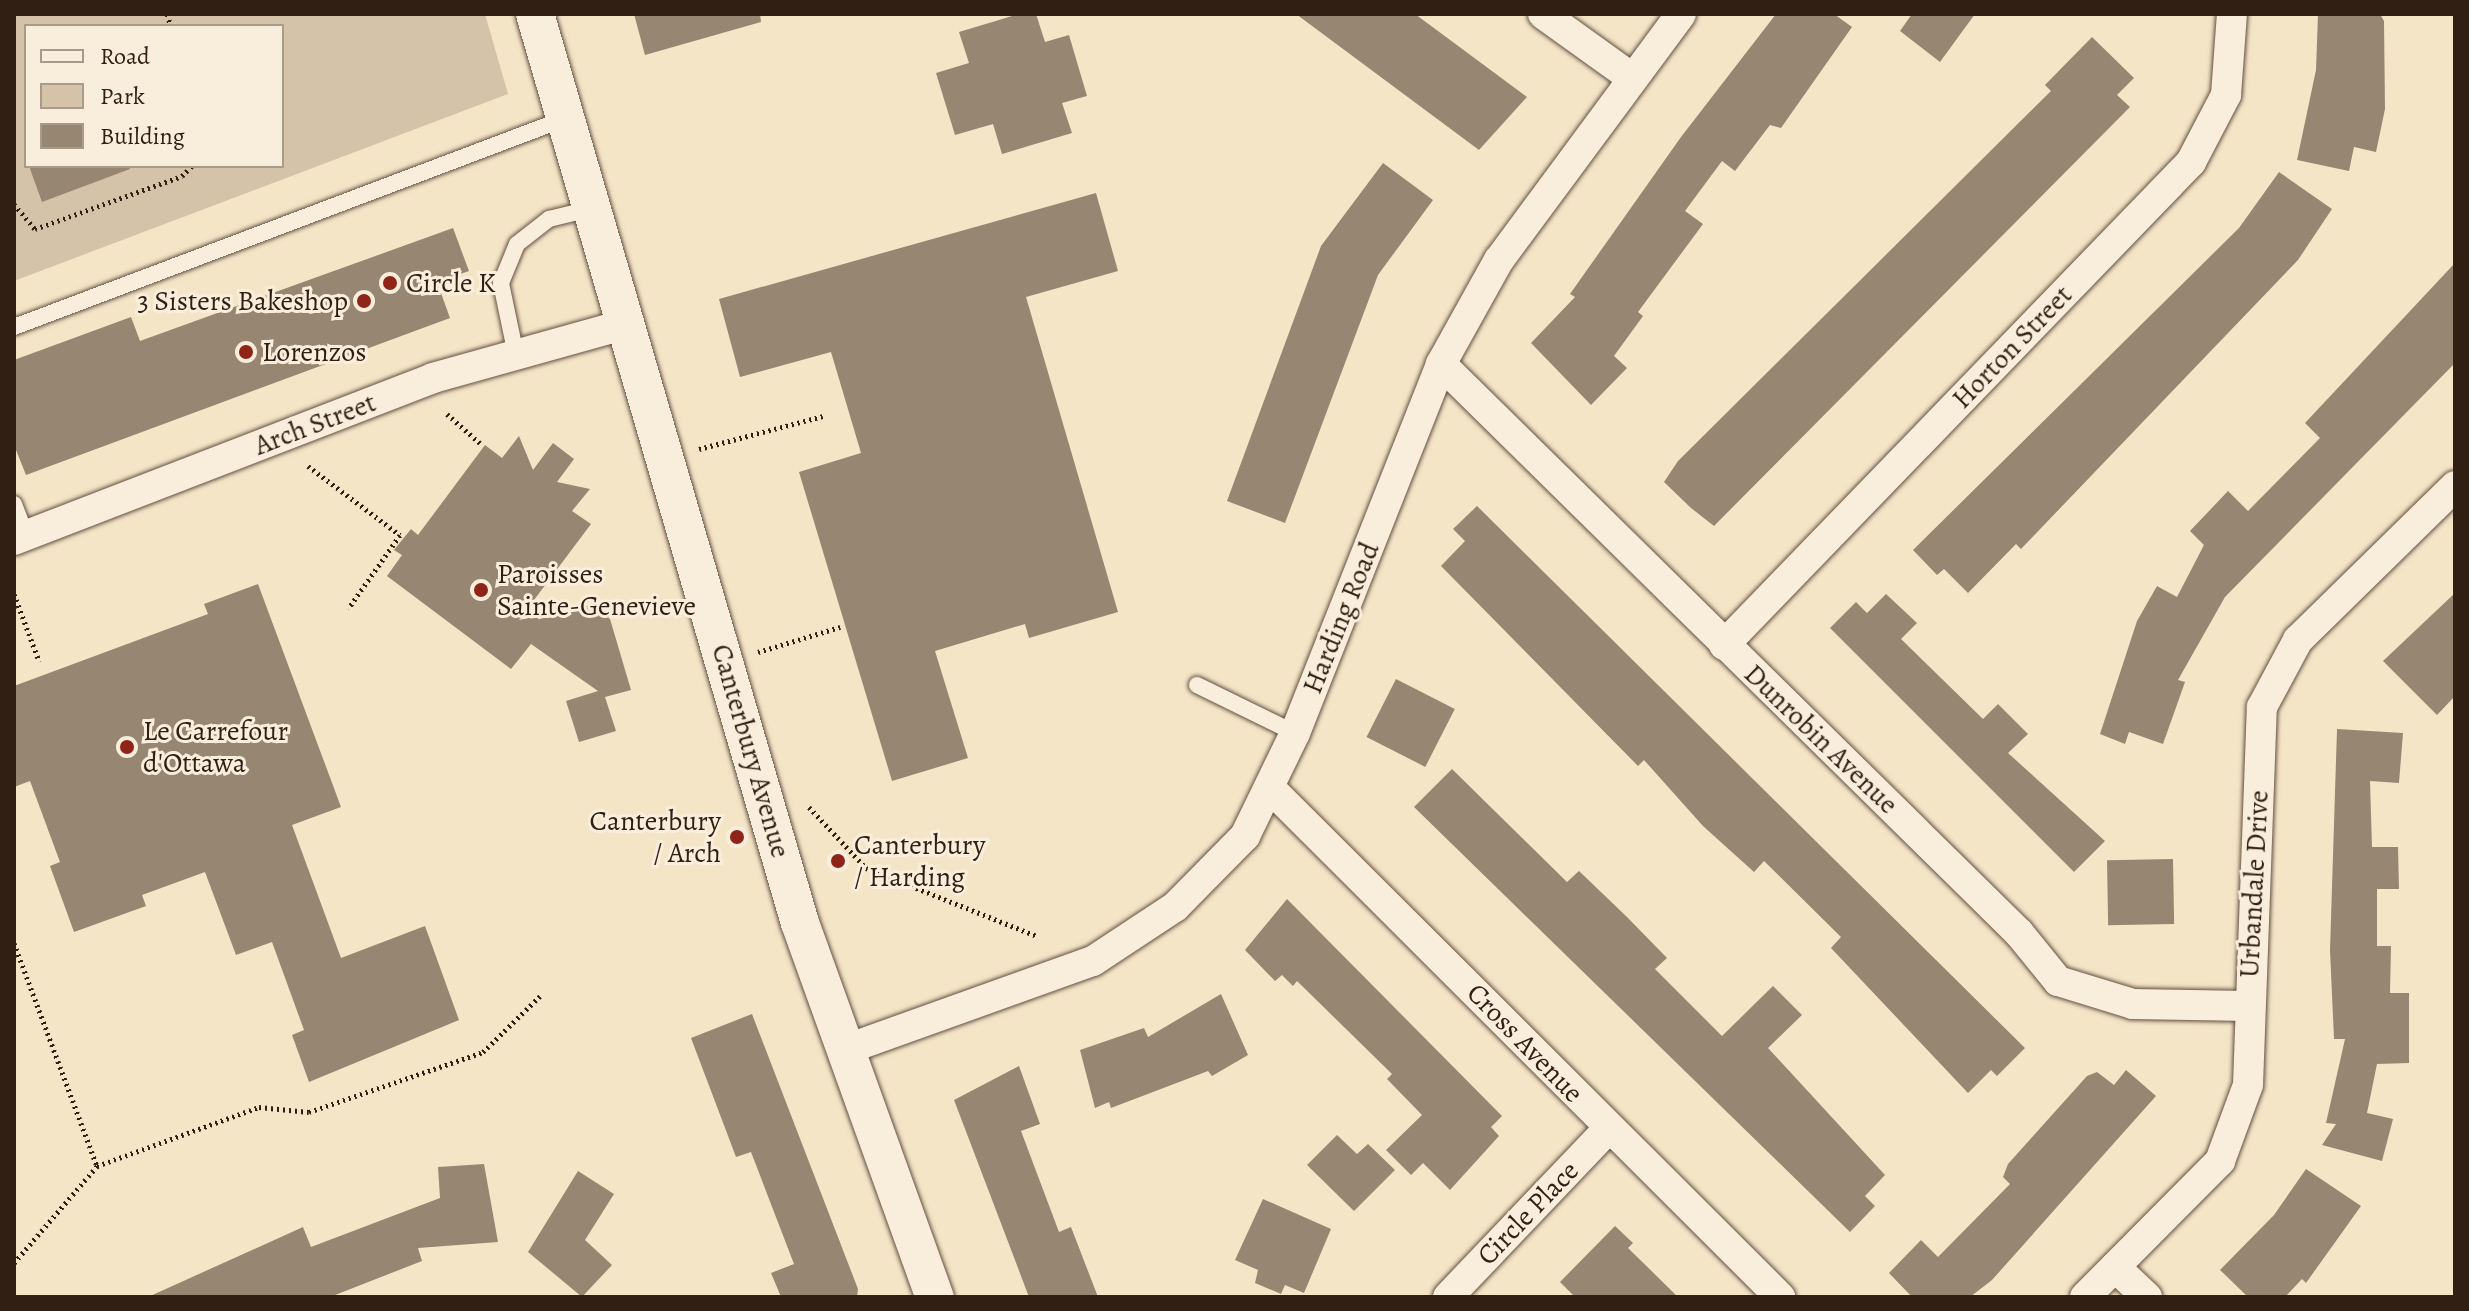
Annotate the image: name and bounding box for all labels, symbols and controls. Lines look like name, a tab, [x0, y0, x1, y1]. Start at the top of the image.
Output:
legend	[24, 24, 284, 168]
text: Road	[100, 40, 150, 72]
text: Park	[100, 80, 145, 112]
text: Building	[100, 120, 185, 152]
place label: Circle K	[406, 266, 496, 300]
marker: Circle K	[381, 274, 399, 292]
street label: Horton Street	[1945, 278, 2079, 416]
place label: 3 Sisters Bakeshop	[137, 284, 348, 318]
marker: 3 Sisters Bakeshop	[355, 292, 373, 310]
place label: Lorenzos	[262, 335, 367, 369]
marker: Lorenzos	[237, 343, 255, 361]
street label: Arch Street	[249, 385, 381, 463]
street label: Harding Road	[1295, 537, 1387, 699]
place label: Paroisses Sainte-Genevieve	[497, 557, 696, 623]
marker: Paroisses Sainte-Genevieve	[472, 581, 490, 599]
street label: Canterbury Avenue	[704, 640, 798, 862]
street label: Dunrobin Avenue	[1737, 657, 1905, 821]
place label: Le Carrefour d'Ottawa	[143, 714, 288, 780]
marker: Le Carrefour d'Ottawa	[118, 738, 136, 756]
street label: Urbandale Drive	[2232, 789, 2276, 979]
place label: Canterbury / Arch	[590, 804, 721, 870]
marker: Canterbury / Arch	[728, 828, 746, 846]
place label: Canterbury / Harding	[854, 828, 985, 894]
marker: Canterbury / Harding	[829, 852, 847, 870]
street label: Cross Avenue	[1460, 976, 1590, 1110]
street label: Circle Place	[1470, 1154, 1586, 1272]

